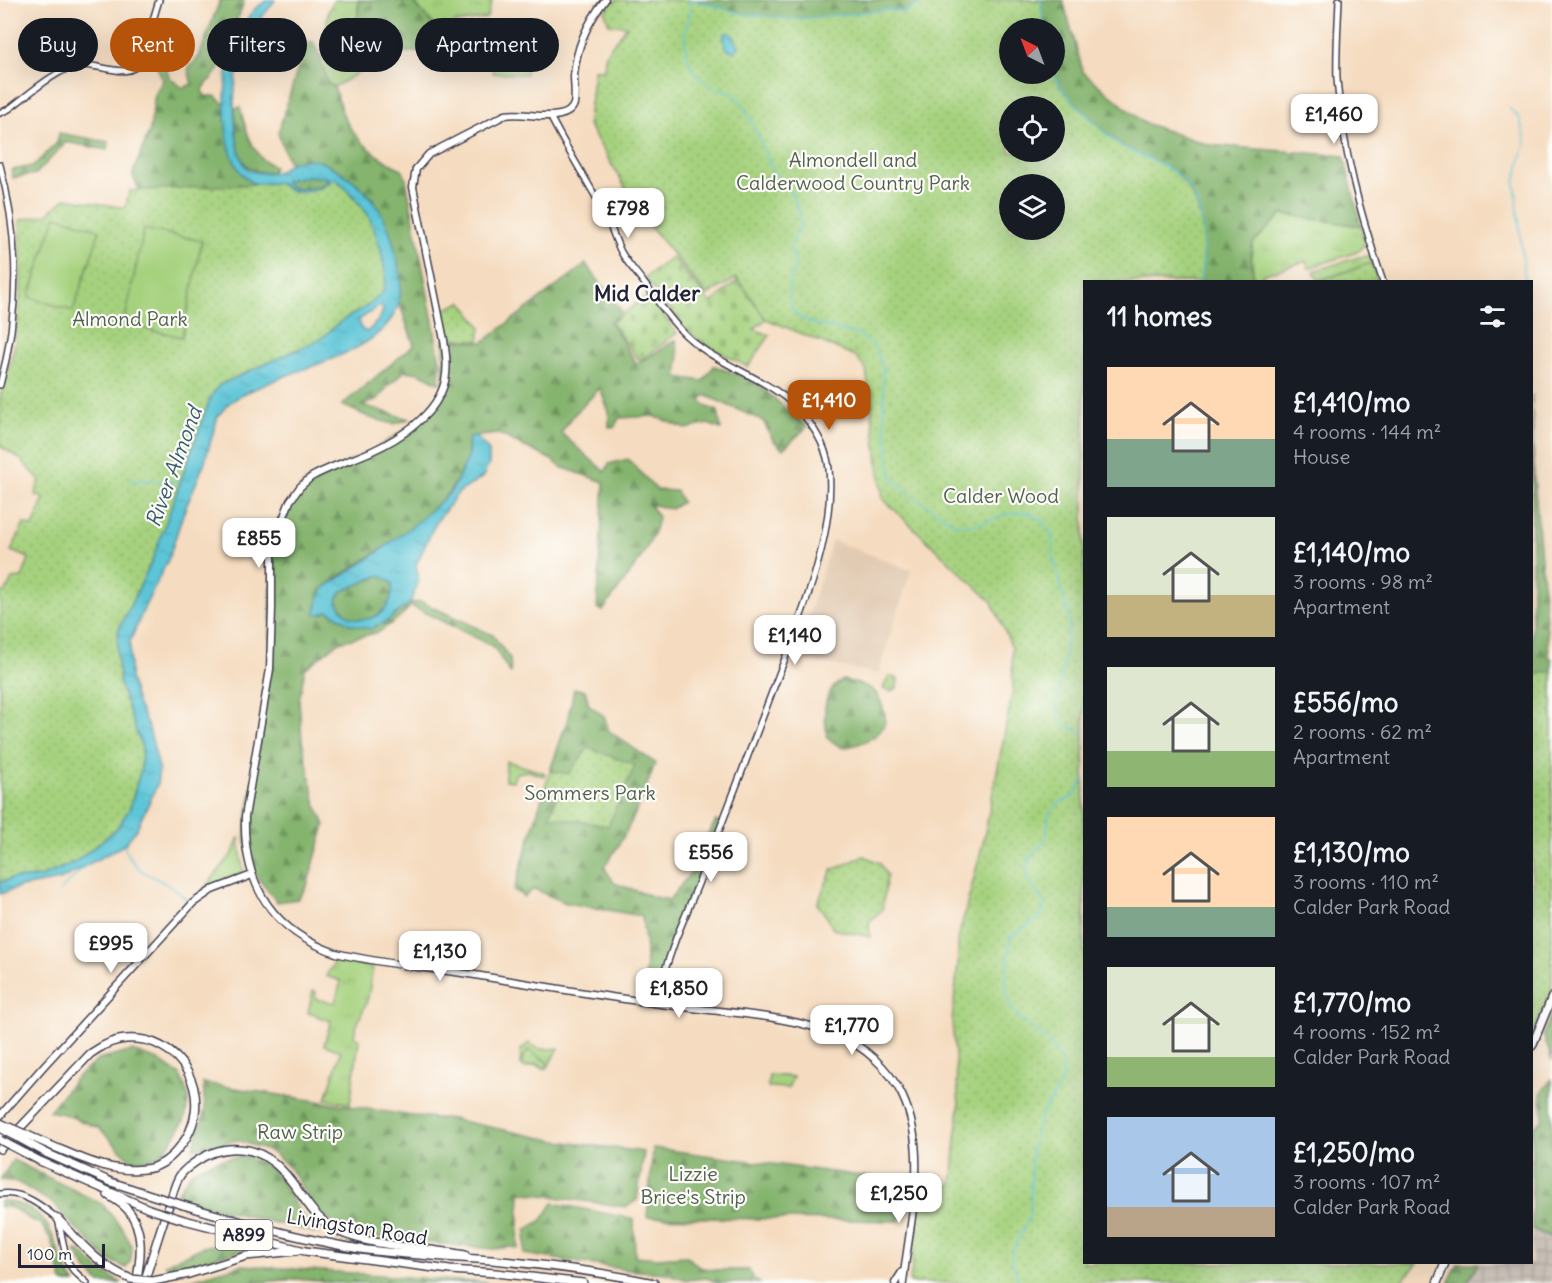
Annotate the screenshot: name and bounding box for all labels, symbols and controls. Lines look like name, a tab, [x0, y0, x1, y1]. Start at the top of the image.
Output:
chip: Buy	[18, 18, 98, 72]
chip: Rent	[110, 18, 195, 72]
chip: Filters	[207, 18, 307, 72]
chip: New	[319, 18, 403, 72]
chip: Apartment	[415, 18, 559, 72]
north arrow	[999, 18, 1065, 84]
map controls	[999, 18, 1065, 240]
pin: £1,460	[1285, 94, 1383, 145]
button: locate	[999, 96, 1065, 162]
text: £1,460	[1305, 101, 1363, 126]
park label: Almondell and Calderwood Country Park	[736, 147, 970, 195]
button: layers	[999, 174, 1065, 240]
pin: £798	[592, 188, 664, 239]
text: £798	[606, 195, 650, 220]
district label: Mid Calder	[594, 279, 701, 307]
text: 11 homes	[1107, 300, 1212, 333]
icon: filters	[1476, 300, 1509, 333]
park label: Almond Park	[72, 306, 188, 331]
pin: £1,410	[780, 380, 878, 431]
text: £1,410/mo	[1293, 386, 1410, 419]
text: £1,410	[802, 387, 856, 412]
icon: home	[1155, 391, 1227, 463]
water label: River Almond	[139, 401, 209, 531]
text: 4 rooms · 144 m²	[1293, 419, 1441, 444]
text: House	[1293, 444, 1350, 469]
park label: Calder Wood	[943, 483, 1059, 508]
pin: £855	[223, 518, 295, 569]
text: £855	[236, 525, 282, 550]
text: £1,140/mo	[1293, 536, 1410, 569]
icon: home	[1155, 541, 1227, 613]
text: 3 rooms · 98 m²	[1293, 569, 1433, 594]
text: Apartment	[1293, 594, 1390, 619]
pin: £1,140	[746, 615, 844, 666]
text: £1,140	[768, 622, 822, 647]
text: £556/mo	[1293, 686, 1398, 719]
icon: home	[1155, 691, 1227, 763]
text: 2 rooms · 62 m²	[1293, 719, 1432, 744]
text: Apartment	[1293, 744, 1390, 769]
park label: Sommers Park	[524, 780, 656, 805]
pin: £556	[675, 832, 747, 883]
text: £1,130/mo	[1293, 836, 1410, 869]
text: £556	[688, 839, 734, 864]
icon: home	[1155, 841, 1227, 913]
text: 3 rooms · 110 m²	[1293, 869, 1439, 894]
text: Calder Park Road	[1293, 894, 1450, 919]
pin: £995	[75, 923, 147, 974]
text: £995	[88, 930, 134, 955]
pin: £1,130	[391, 931, 489, 982]
text: £1,130	[413, 938, 467, 963]
pin: £1,850	[630, 968, 728, 1019]
text: £1,850	[650, 975, 708, 1000]
text: £1,770/mo	[1293, 986, 1411, 1019]
icon: home	[1155, 991, 1227, 1063]
pin: £1,770	[803, 1005, 901, 1056]
text: £1,770	[824, 1012, 880, 1037]
text: 4 rooms · 152 m²	[1293, 1019, 1441, 1044]
text: Calder Park Road	[1293, 1044, 1450, 1069]
park label: Raw Strip	[257, 1119, 343, 1144]
text: £1,250/mo	[1293, 1136, 1415, 1169]
icon: home	[1155, 1141, 1227, 1213]
park label: Lizzie Brice's Strip	[640, 1161, 746, 1209]
text: 3 rooms · 107 m²	[1293, 1169, 1441, 1194]
pin: £1,250	[850, 1173, 948, 1224]
text: £1,250	[870, 1180, 928, 1205]
text: Calder Park Road	[1293, 1194, 1450, 1219]
street label: Livingston Road	[285, 1203, 430, 1250]
road number: A899	[216, 1220, 272, 1250]
scale bar	[18, 1241, 105, 1268]
text: 100 m	[27, 1244, 72, 1264]

